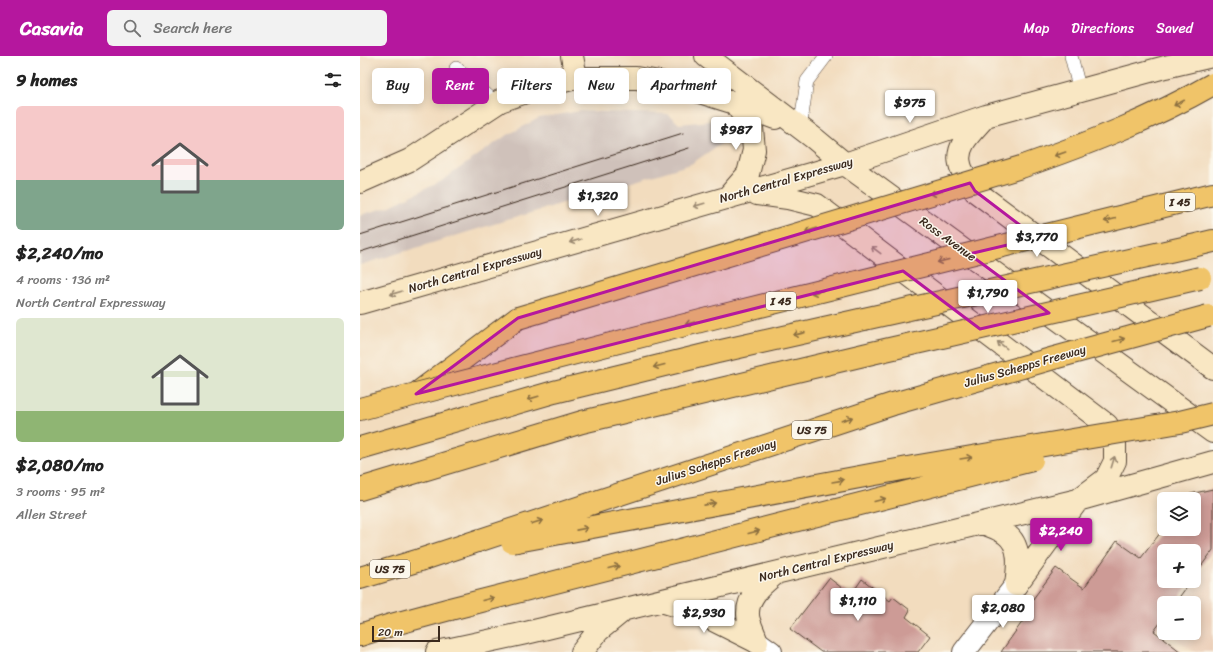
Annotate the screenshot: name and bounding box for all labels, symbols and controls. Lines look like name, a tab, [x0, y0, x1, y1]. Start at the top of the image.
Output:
search box	[107, 10, 387, 46]
text: Casavia	[20, 12, 83, 45]
text: Search here	[153, 15, 232, 41]
text: Map	[1023, 16, 1049, 41]
text: Directions	[1071, 16, 1134, 41]
text: Saved	[1156, 16, 1193, 41]
icon: search	[121, 17, 143, 39]
text: 9 homes	[16, 65, 77, 95]
chip: Buy	[372, 68, 424, 104]
chip: Rent	[432, 68, 489, 104]
chip: Filters	[497, 68, 566, 104]
chip: New	[574, 68, 629, 104]
chip: Apartment	[637, 68, 731, 104]
icon: filters	[322, 69, 344, 91]
pin: $975	[886, 90, 934, 124]
text: $975	[894, 91, 926, 114]
one-way arrow	[1173, 100, 1185, 107]
pin: $987	[712, 117, 760, 151]
text: $987	[720, 118, 752, 141]
icon: home	[144, 132, 216, 204]
street label: North Central Expressway	[717, 150, 856, 210]
one-way arrow	[1054, 150, 1066, 158]
pin: $1,320	[565, 183, 631, 217]
text: $1,320	[578, 184, 618, 207]
one-way arrow	[929, 190, 942, 197]
road number: I 45	[1165, 193, 1195, 211]
one-way arrow	[693, 202, 706, 210]
street label: Ross Avenue	[915, 211, 981, 267]
one-way arrow	[1104, 216, 1117, 224]
pin: $3,770	[1004, 224, 1070, 258]
text: $3,770	[1016, 225, 1058, 248]
one-way arrow	[805, 227, 818, 234]
text: $2,240/mo	[16, 238, 103, 268]
one-way arrow	[568, 238, 581, 245]
street label: North Central Expressway	[406, 240, 545, 300]
one-way arrow	[870, 245, 881, 254]
one-way arrow	[937, 258, 950, 265]
text: 4 rooms · 136 m²	[16, 268, 110, 291]
pin: $1,790	[955, 280, 1021, 314]
text: $1,790	[967, 281, 1009, 304]
one-way arrow	[810, 289, 823, 296]
one-way arrow	[389, 290, 402, 297]
text: North Central Expressway	[16, 291, 166, 314]
road number: I 45	[766, 292, 796, 310]
one-way arrow	[684, 320, 697, 328]
one-way arrow	[793, 330, 806, 338]
one-way arrow	[1113, 336, 1126, 343]
street label: Julius Schepps Freeway	[961, 338, 1089, 394]
one-way arrow	[996, 341, 1007, 349]
icon: home	[144, 344, 216, 416]
one-way arrow	[652, 363, 665, 370]
one-way arrow	[526, 395, 539, 403]
one-way arrow	[840, 415, 853, 422]
road number: US 75	[792, 421, 832, 439]
street label: Julius Schepps Freeway	[652, 432, 780, 492]
text: $2,080/mo	[16, 450, 104, 480]
one-way arrow	[959, 454, 972, 462]
one-way arrow	[1110, 456, 1117, 469]
one-way arrow	[831, 476, 844, 484]
text: 3 rooms · 95 m²	[16, 480, 105, 503]
map controls	[1157, 492, 1201, 640]
button: layers	[1157, 492, 1201, 536]
one-way arrow	[873, 496, 886, 503]
one-way arrow	[703, 500, 716, 508]
text: Allen Street	[16, 503, 86, 526]
one-way arrow	[531, 517, 543, 525]
pin: $2,240	[1028, 518, 1094, 552]
text: $2,240	[1039, 519, 1083, 542]
one-way arrow	[575, 524, 588, 532]
one-way arrow	[747, 528, 760, 535]
street label: North Central Expressway	[756, 533, 896, 588]
button: +	[1157, 544, 1201, 588]
road number: US 75	[370, 560, 410, 578]
one-way arrow	[607, 563, 620, 571]
pin: $1,110	[825, 588, 891, 622]
text: $1,110	[839, 589, 877, 612]
one-way arrow	[481, 595, 494, 602]
pin: $2,080	[970, 595, 1036, 629]
text: $2,080	[981, 596, 1025, 619]
button: −	[1157, 596, 1201, 640]
pin: $2,930	[671, 600, 737, 634]
text: $2,930	[682, 601, 726, 624]
text: 20 m	[378, 623, 403, 642]
scale bar	[372, 624, 440, 643]

